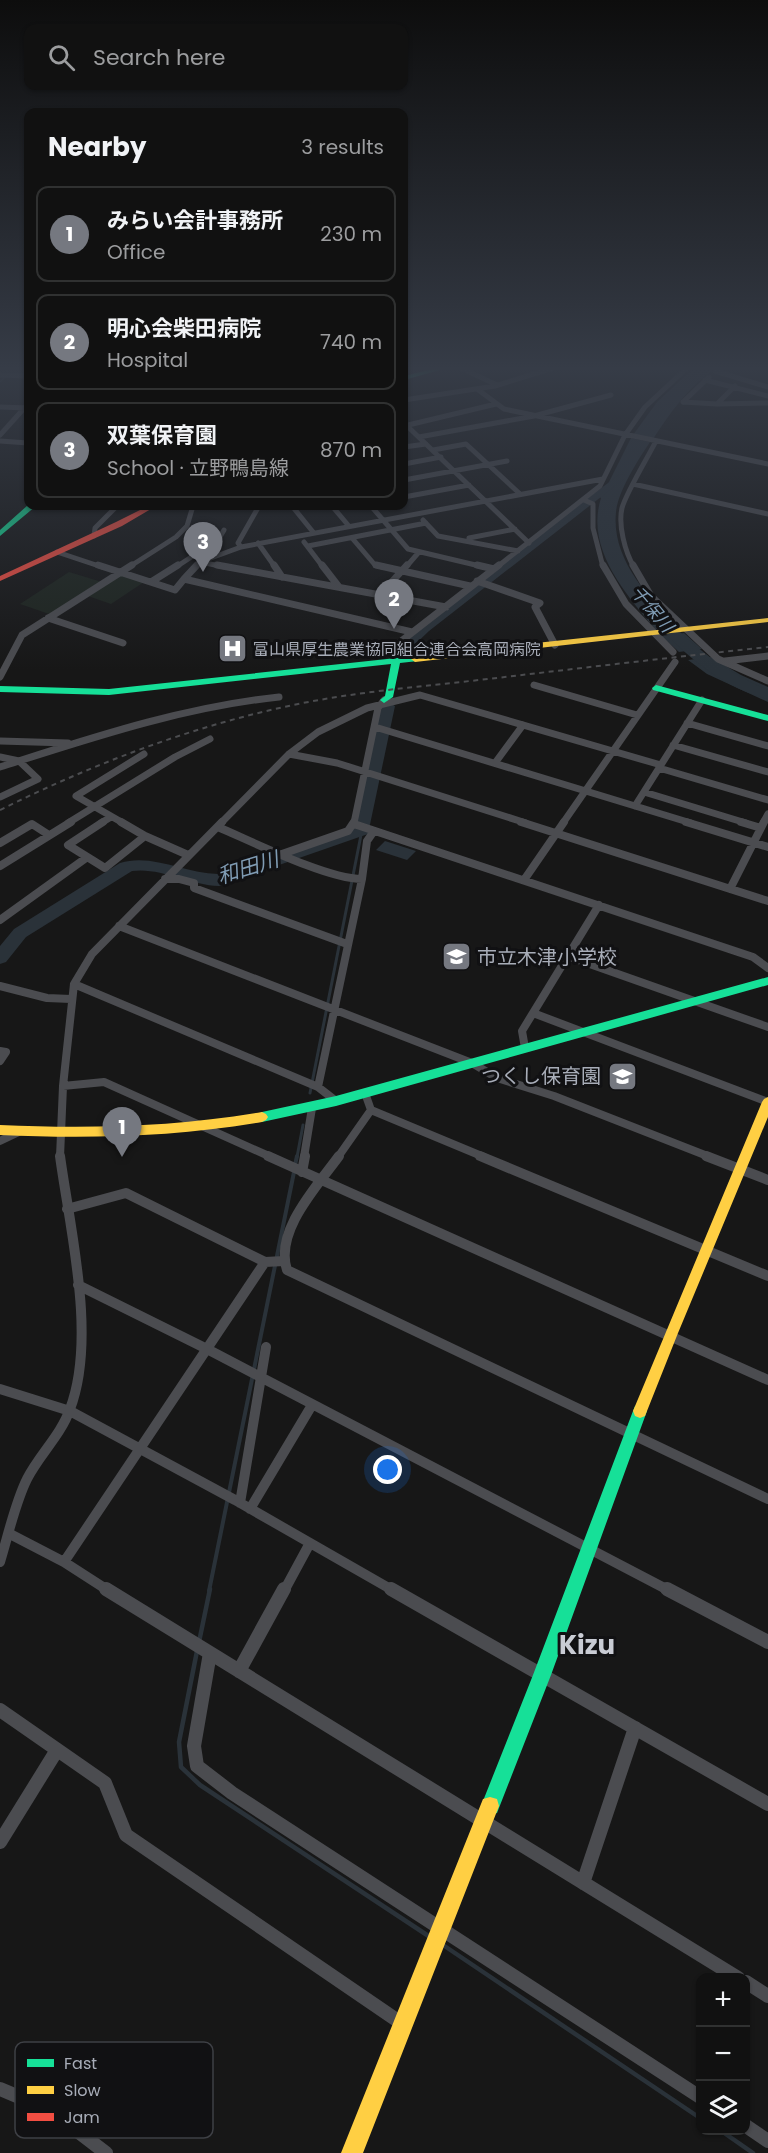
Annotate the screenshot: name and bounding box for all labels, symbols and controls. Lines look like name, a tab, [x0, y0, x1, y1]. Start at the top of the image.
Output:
search box	[24, 24, 408, 90]
icon: search	[45, 41, 78, 74]
text: Search here	[93, 42, 226, 73]
text: Nearby	[48, 129, 146, 165]
text: 3 results	[301, 133, 384, 161]
text: みらい会計事務所	[107, 205, 283, 236]
text: 1	[66, 220, 73, 248]
text: 230 m	[320, 220, 382, 248]
text: Office	[107, 238, 165, 266]
text: 明心会柴田病院	[107, 313, 261, 344]
text: 2	[64, 328, 75, 356]
text: 740 m	[320, 328, 382, 356]
text: Hospital	[107, 346, 188, 374]
text: 双葉保育園	[107, 420, 217, 451]
text: 3	[63, 436, 76, 464]
text: 870 m	[320, 436, 382, 464]
text: School · 立野鴨島線	[107, 454, 289, 482]
pin: 3	[184, 522, 222, 572]
pin: 2	[374, 580, 414, 629]
water label: 千保川	[625, 580, 681, 639]
hospital icon: 富山県厚生農業協同組合連合会高岡病院	[216, 633, 248, 665]
place label: 富山県厚生農業協同組合連合会高岡病院	[253, 638, 541, 661]
water label: 和田川	[213, 844, 284, 891]
school or university icon: 市立木津小学校	[440, 941, 472, 973]
place label: 市立木津小学校	[477, 943, 617, 971]
school or university icon: つくし保育園	[606, 1060, 638, 1092]
place label: つくし保育園	[481, 1062, 601, 1090]
pin: 1	[102, 1108, 142, 1157]
your location	[373, 1455, 402, 1484]
district label: Kizu	[559, 1627, 615, 1663]
map controls	[696, 1973, 750, 2135]
button: +	[696, 1973, 750, 2027]
button: −	[696, 2027, 750, 2081]
legend	[15, 2042, 213, 2138]
text: Fast	[64, 2052, 97, 2075]
text: Slow	[64, 2079, 101, 2102]
button: layers	[696, 2081, 750, 2135]
text: Jam	[64, 2106, 100, 2129]

